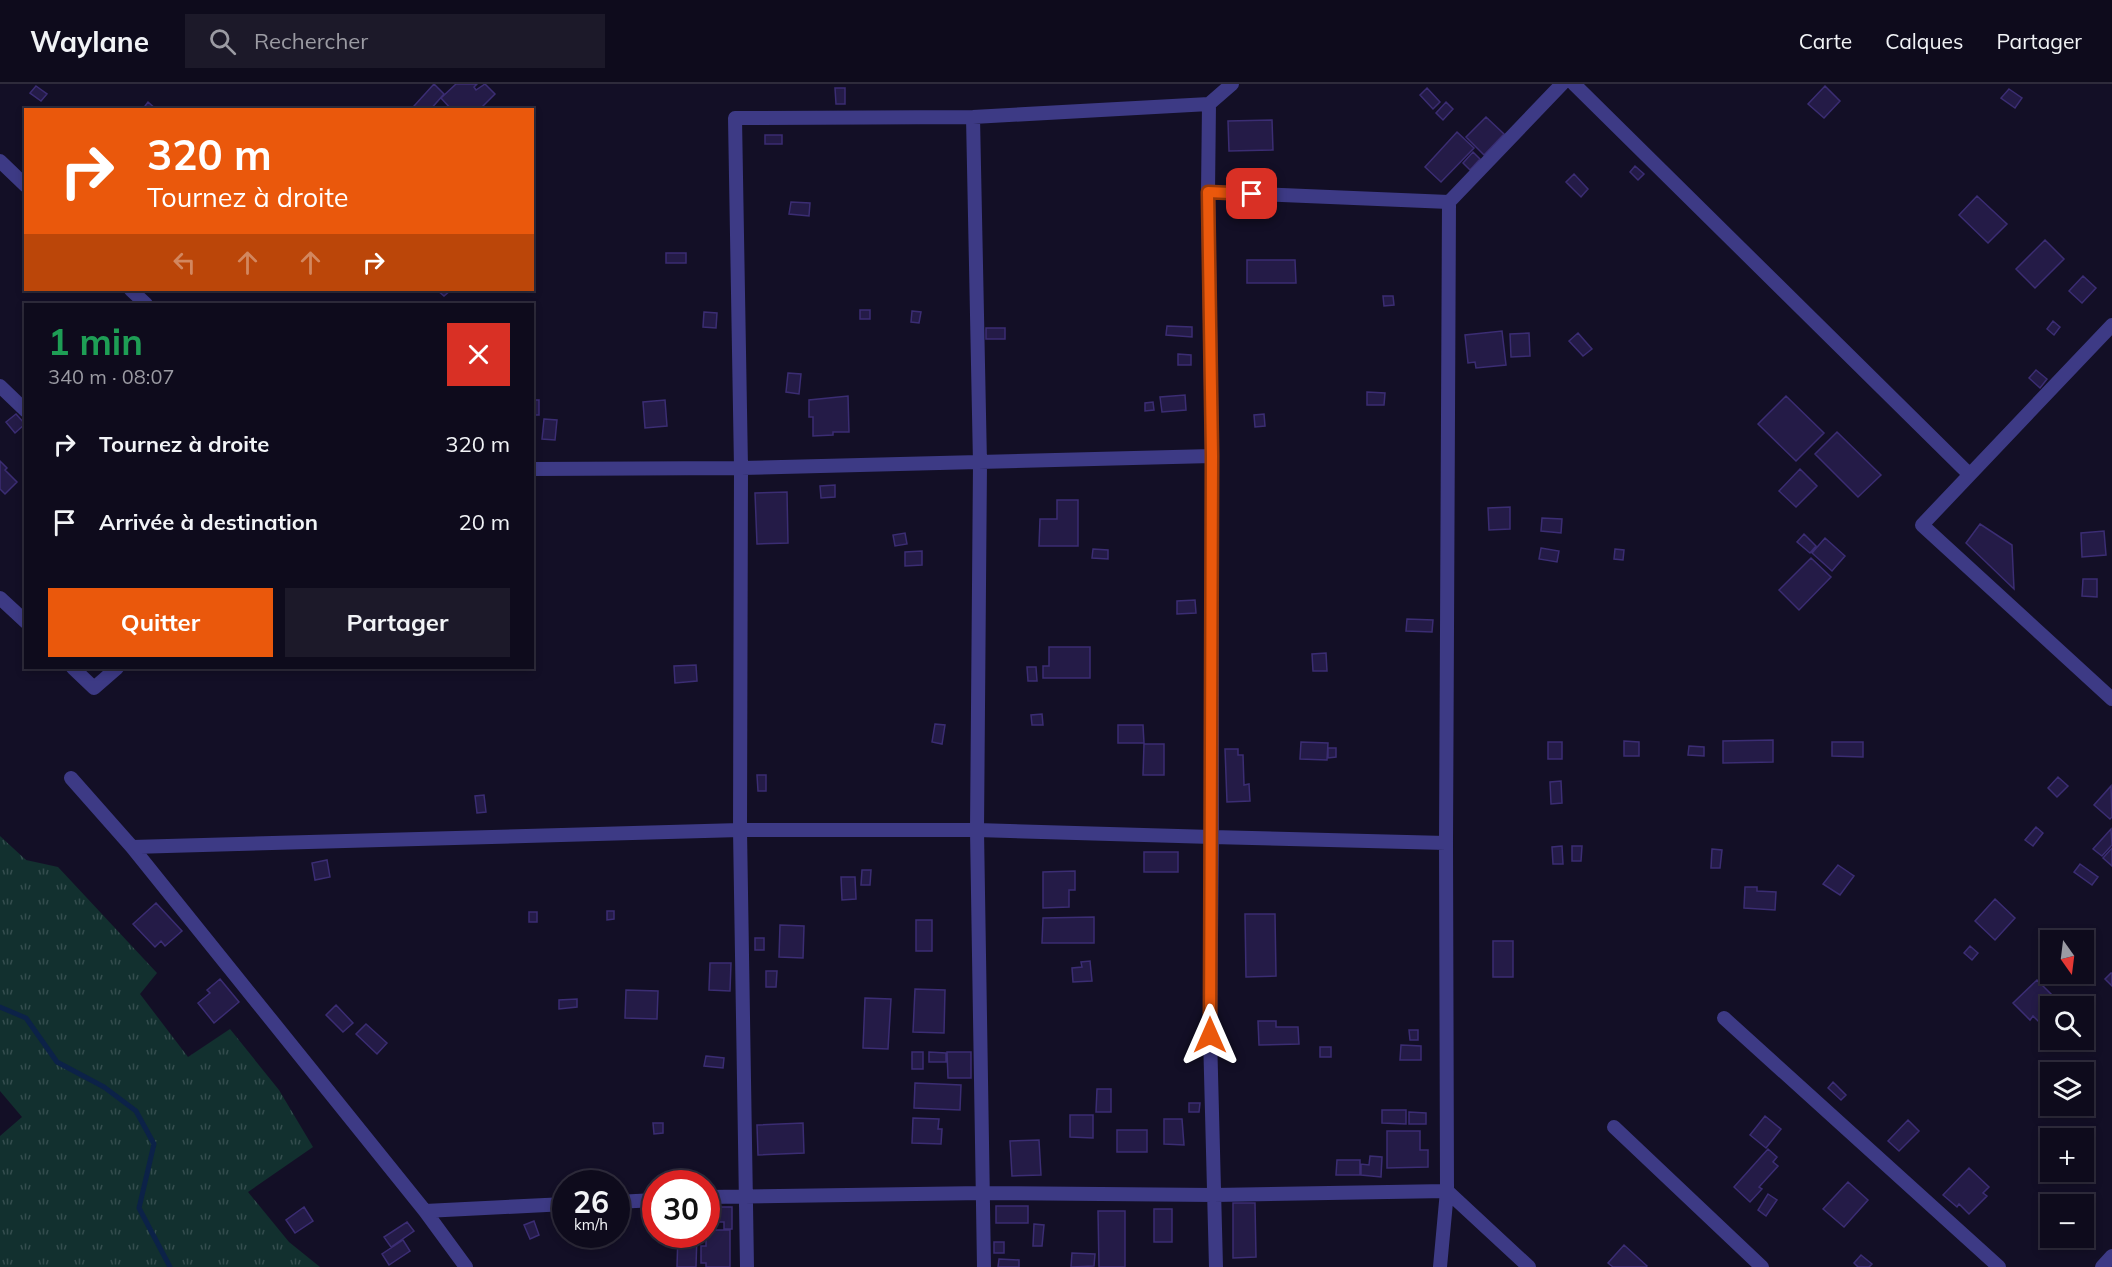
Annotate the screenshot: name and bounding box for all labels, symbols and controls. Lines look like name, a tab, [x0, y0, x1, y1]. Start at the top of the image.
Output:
search box	[185, 14, 605, 68]
text: Waylane	[30, 24, 149, 59]
icon: search	[206, 25, 239, 58]
text: Rechercher	[254, 27, 368, 55]
text: Carte	[1799, 28, 1852, 54]
text: Calques	[1885, 28, 1963, 54]
text: Partager	[1996, 28, 2082, 54]
text: 320 m	[147, 128, 272, 181]
icon: right	[48, 132, 126, 210]
pin	[1226, 168, 1277, 219]
icon: arrive	[1235, 177, 1268, 210]
text: Tournez à droite	[147, 180, 348, 214]
icon: left	[168, 246, 201, 279]
icon: ahead	[231, 246, 264, 279]
icon: ahead	[294, 246, 327, 279]
icon: right	[357, 246, 390, 279]
text: 1 min	[48, 319, 143, 364]
button: close	[447, 323, 510, 386]
text: 340 m · 08:07	[48, 364, 174, 389]
icon: right	[48, 428, 81, 461]
text: Tournez à droite	[99, 430, 269, 458]
text: 320 m	[445, 430, 510, 458]
icon: arrive	[48, 506, 81, 539]
text: Arrivée à destination	[99, 508, 318, 536]
text: 20 m	[459, 508, 510, 536]
button: Quitter	[48, 588, 273, 657]
button: Partager	[285, 588, 510, 657]
north arrow	[2040, 930, 2094, 984]
map controls	[2040, 930, 2094, 1248]
button: search	[2040, 996, 2094, 1050]
position arrow	[1178, 1003, 1242, 1067]
button: layers	[2040, 1062, 2094, 1116]
button: +	[2040, 1128, 2094, 1182]
speed limit sign: 30	[642, 1170, 720, 1248]
text: 26	[573, 1183, 609, 1221]
button: −	[2040, 1194, 2094, 1248]
text: km/h	[574, 1215, 608, 1234]

